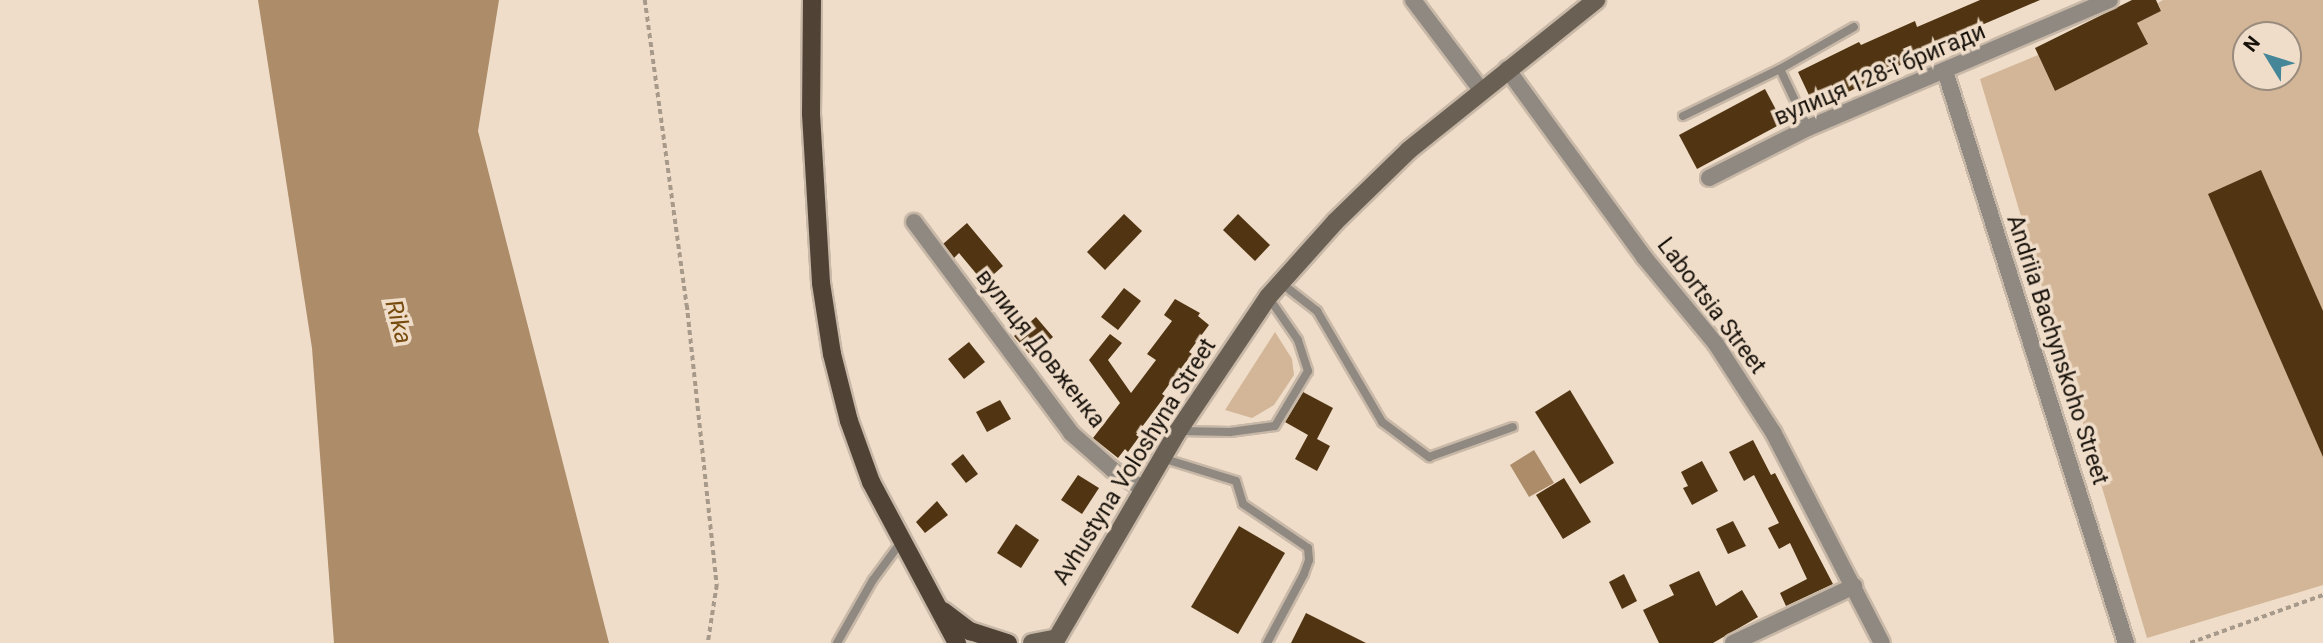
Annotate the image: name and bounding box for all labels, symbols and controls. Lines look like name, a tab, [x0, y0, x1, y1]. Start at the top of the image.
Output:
street label: вулиця 128-ї бригади	[1770, 18, 1990, 132]
north arrow	[2232, 21, 2302, 91]
text: N	[2238, 32, 2265, 56]
street label: Andriia Bachynskoho Street	[2000, 212, 2114, 488]
street label: Labortsia Street	[1651, 233, 1771, 379]
street label: вулиця Довженка	[970, 264, 1110, 434]
water label: Rika	[378, 297, 418, 347]
street label: Avhustyna Voloshyna Street	[1048, 334, 1222, 590]

